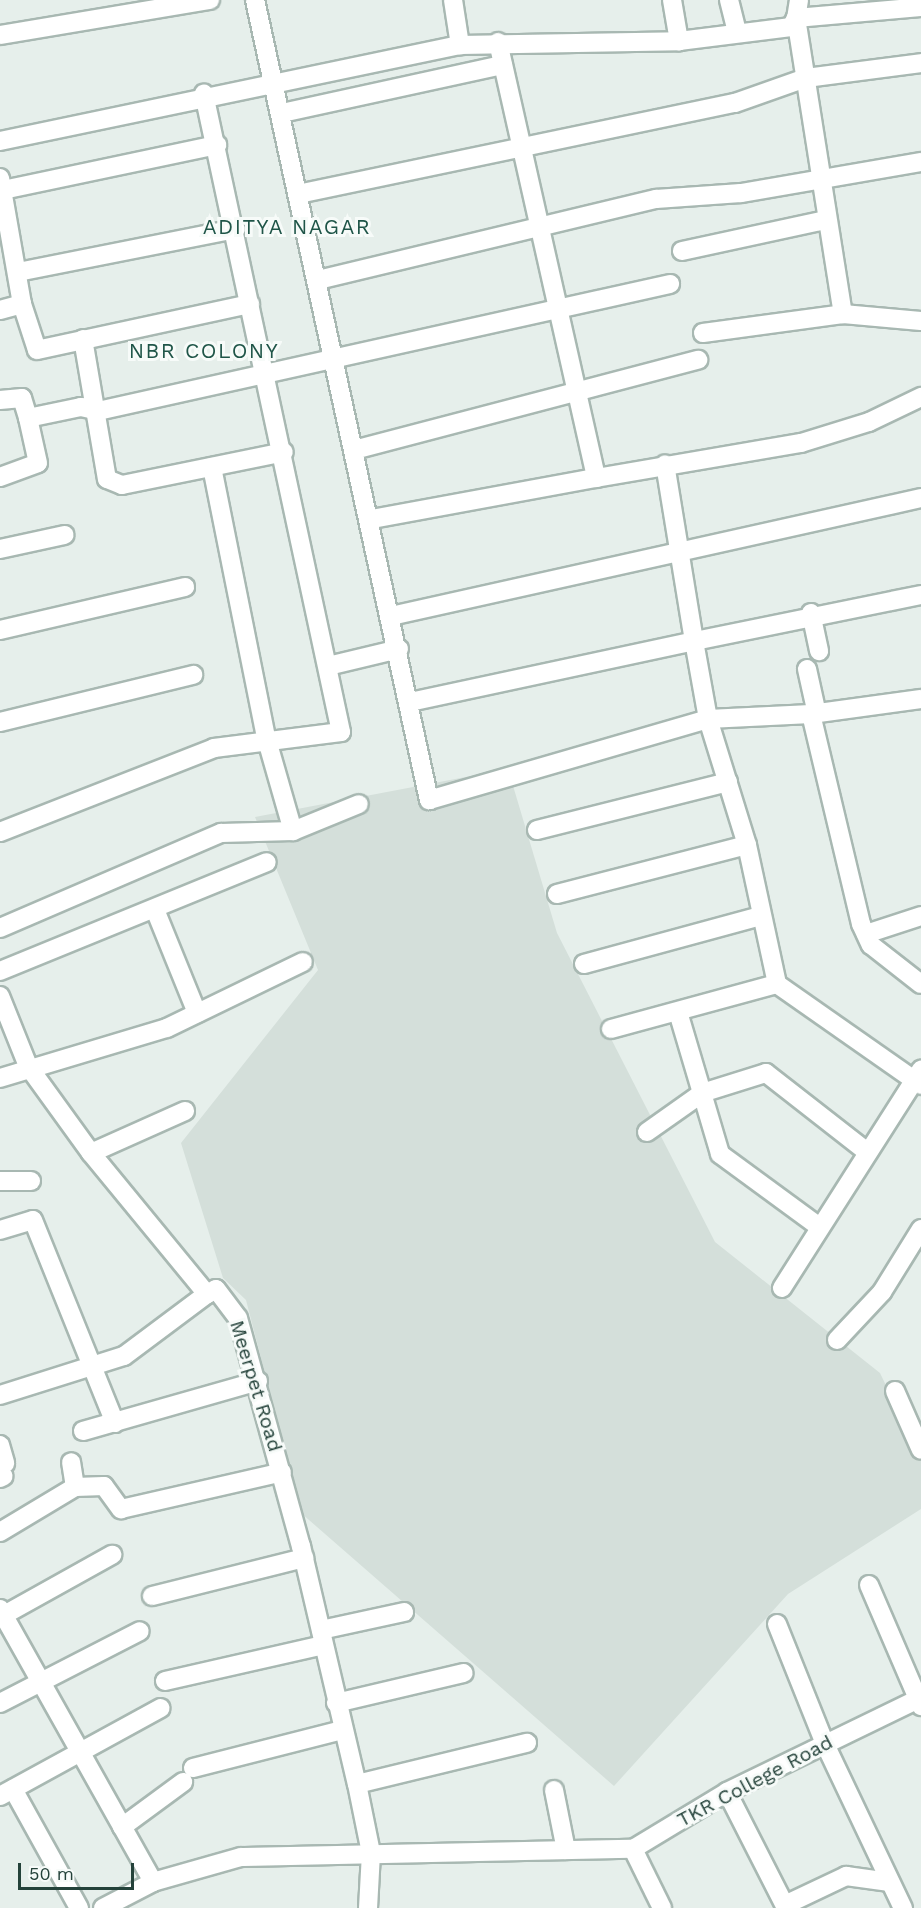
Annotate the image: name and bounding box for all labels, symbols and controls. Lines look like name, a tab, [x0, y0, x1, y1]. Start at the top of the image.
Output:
district label: ADITYA NAGAR	[202, 214, 372, 240]
district label: NBR COLONY	[129, 338, 279, 364]
street label: Meerpet Road	[225, 1317, 287, 1455]
street label: TKR College Road	[673, 1730, 837, 1832]
scale bar	[21, 1851, 136, 1889]
text: 50 m	[29, 1863, 74, 1884]

